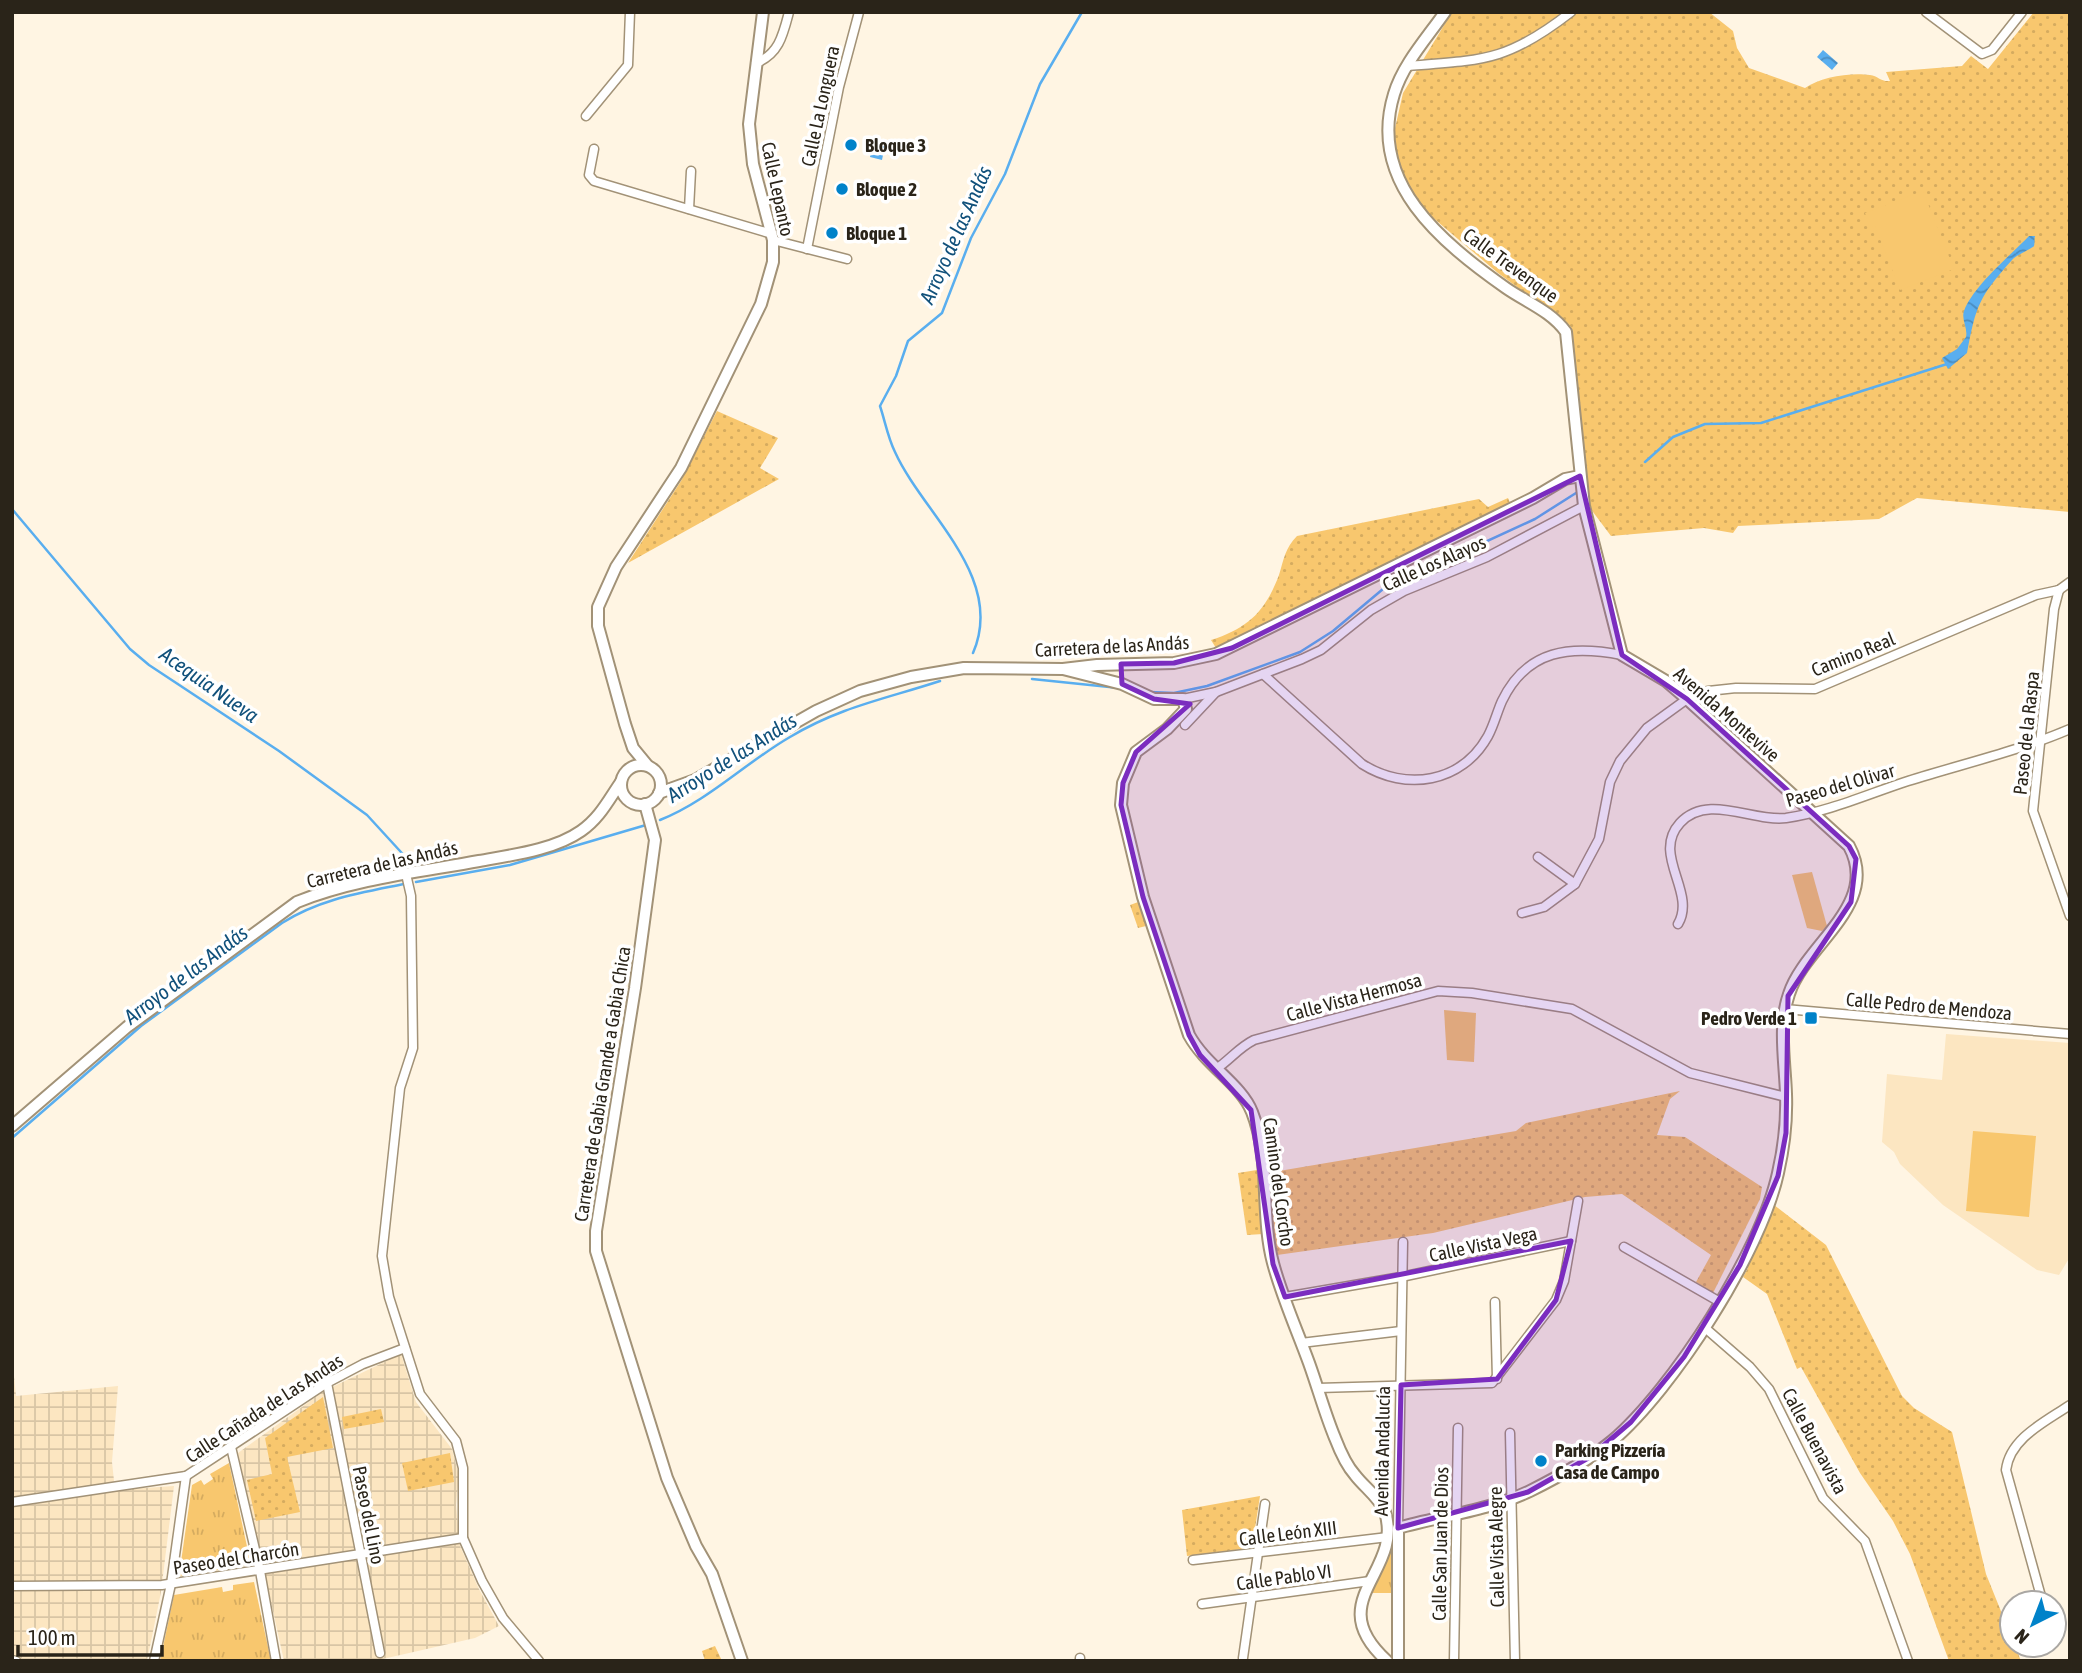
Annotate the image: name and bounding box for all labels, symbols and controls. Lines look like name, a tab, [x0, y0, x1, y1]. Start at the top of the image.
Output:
street label: Calle La Longuera	[796, 44, 844, 168]
place label: Bloque 3	[865, 134, 926, 156]
marker: Bloque 3	[843, 137, 859, 153]
street label: Calle Lepanto	[757, 140, 799, 238]
water label: Arroyo de las Andás	[914, 162, 996, 308]
place label: Bloque 2	[856, 178, 917, 200]
marker: Bloque 2	[834, 181, 850, 197]
place label: Bloque 1	[846, 222, 907, 244]
street label: Calle Trevenque	[1459, 223, 1563, 307]
marker: Bloque 1	[824, 225, 840, 241]
street label: Calle Los Alayos	[1379, 530, 1489, 596]
street label: Camino Real	[1808, 627, 1898, 681]
street label: Carretera de las Andás	[1034, 631, 1190, 661]
water label: Acequia Nueva	[155, 641, 264, 727]
street label: Avenida Montevive	[1670, 662, 1784, 766]
street label: Paseo de la Raspa	[2009, 670, 2043, 796]
water label: Arroyo de las Andás	[661, 708, 801, 807]
street label: Paseo del Olivar	[1783, 759, 1897, 811]
street label: Carretera de las Andás	[304, 836, 460, 892]
water label: Arroyo de las Andás	[118, 920, 252, 1029]
street label: Carretera de Gabia Grande a Gabia Chica	[569, 945, 635, 1223]
street label: Calle Vista Hermosa	[1284, 968, 1424, 1026]
street label: Calle Pedro de Mendoza	[1845, 988, 2013, 1024]
place label: Pedro Verde 1	[1701, 1007, 1797, 1029]
marker: Pedro Verde 1	[1803, 1010, 1819, 1026]
street label: Camino del Corcho	[1259, 1116, 1299, 1248]
street label: Calle Vista Vega	[1427, 1222, 1539, 1266]
street label: Calle Cañada de Las Andas	[181, 1349, 347, 1467]
street label: Calle Buenavista	[1778, 1384, 1852, 1498]
street label: Avenida Andalucía	[1370, 1386, 1394, 1516]
place label: Parking Pizzería Casa de Campo	[1555, 1439, 1666, 1483]
marker: Parking Pizzería Casa de Campo	[1533, 1453, 1549, 1469]
street label: Paseo del Lino	[349, 1464, 389, 1566]
street label: Calle San Juan de Dios	[1428, 1467, 1452, 1621]
street label: Calle Vista Alegre	[1484, 1486, 1508, 1608]
street label: Calle León XIII	[1238, 1516, 1338, 1550]
street label: Paseo del Charcón	[171, 1537, 301, 1579]
street label: Calle Pablo VI	[1235, 1559, 1333, 1595]
north arrow	[1998, 1589, 2068, 1659]
scale bar	[18, 1614, 161, 1658]
text: 100 m	[28, 1625, 76, 1649]
text: N	[2010, 1625, 2033, 1649]

